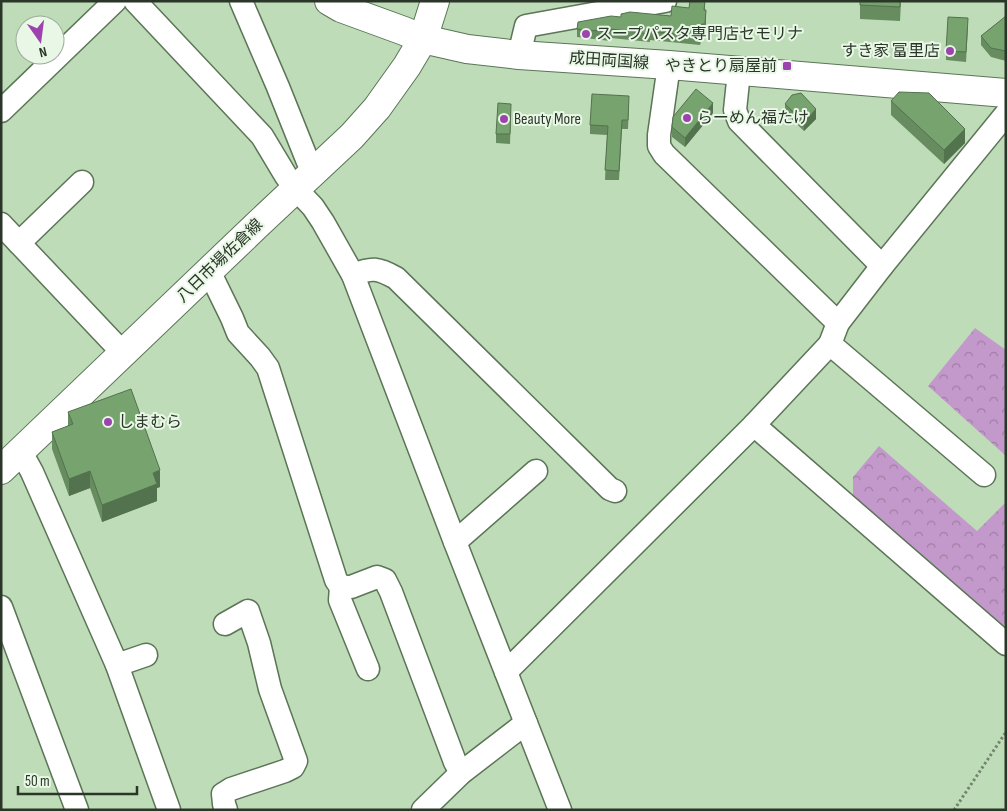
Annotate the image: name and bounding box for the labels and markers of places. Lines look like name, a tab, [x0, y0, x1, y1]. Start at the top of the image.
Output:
place label: スープパスタ専門店セモリナ	[596, 25, 803, 44]
marker: スープパスタ専門店セモリナ	[580, 28, 592, 40]
place label: すき家 富里店	[841, 42, 940, 61]
marker: すき家 富里店	[944, 45, 956, 57]
place label: やきとり扇屋前	[665, 57, 777, 76]
marker: やきとり扇屋前	[781, 60, 793, 72]
place label: らーめん福たけ	[697, 109, 809, 128]
place label: Beauty More	[514, 110, 581, 129]
marker: らーめん福たけ	[681, 112, 693, 124]
marker: Beauty More	[498, 113, 510, 125]
place label: しまむら	[118, 413, 182, 432]
marker: しまむら	[102, 416, 114, 428]

